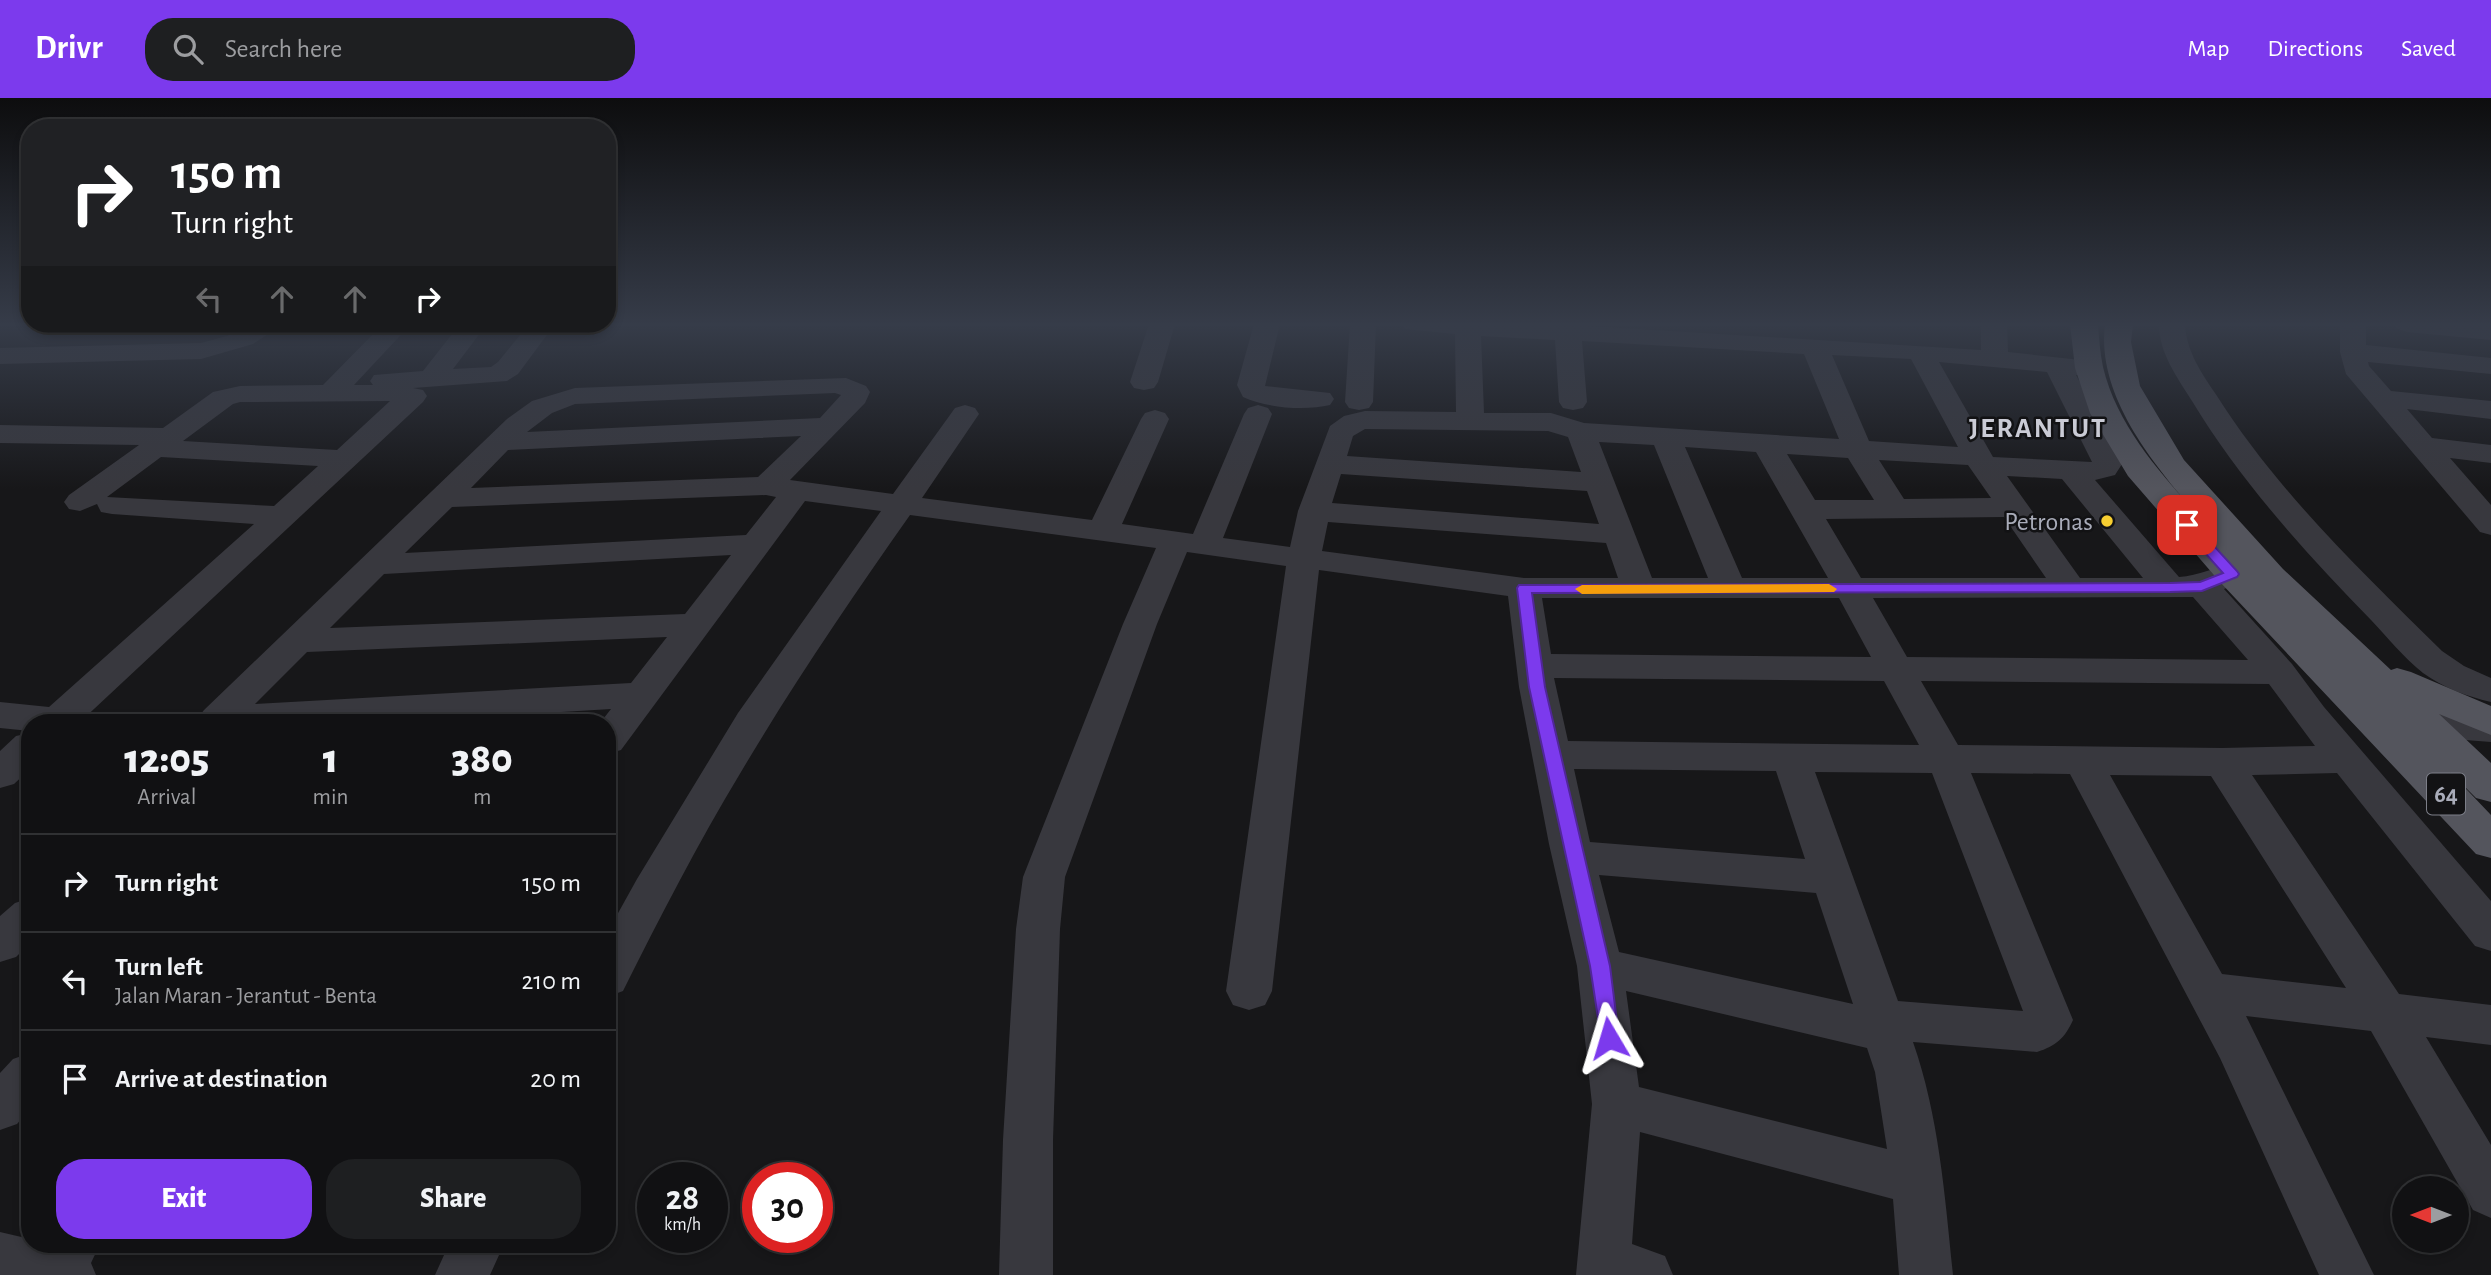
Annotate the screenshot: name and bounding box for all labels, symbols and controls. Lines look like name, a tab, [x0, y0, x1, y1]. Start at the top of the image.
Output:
search box	[145, 18, 635, 81]
icon: search	[169, 30, 207, 68]
text: Drivr	[35, 32, 103, 65]
text: Search here	[225, 36, 342, 62]
text: Map	[2187, 37, 2229, 61]
text: Directions	[2267, 37, 2363, 61]
text: Saved	[2401, 37, 2456, 61]
icon: right	[56, 147, 147, 238]
text: 150 m	[171, 149, 282, 198]
text: Turn right	[171, 207, 293, 239]
icon: left	[190, 280, 228, 318]
icon: ahead	[263, 280, 301, 318]
icon: ahead	[336, 280, 374, 318]
icon: right	[409, 280, 447, 318]
district label: JERANTUT	[1969, 415, 2107, 443]
pin	[2157, 495, 2217, 555]
icon: arrive	[2168, 506, 2206, 544]
place label: Petronas	[2004, 509, 2093, 535]
marker: Petronas	[2099, 513, 2115, 529]
text: 12:05	[124, 738, 209, 780]
text: 1	[323, 738, 338, 780]
text: 380	[452, 738, 513, 780]
road number: 64	[2427, 774, 2465, 814]
text: Arrival	[137, 786, 196, 809]
text: min	[313, 786, 348, 809]
text: m	[473, 786, 491, 809]
icon: right	[56, 864, 94, 902]
text: Turn right	[115, 870, 218, 896]
text: 150 m	[522, 870, 581, 896]
text: Turn left	[115, 954, 203, 980]
icon: left	[56, 962, 94, 1000]
text: 210 m	[521, 968, 581, 994]
text: Jalan Maran - Jerantut - Benta	[115, 985, 377, 1008]
position arrow	[1572, 1001, 1646, 1075]
icon: arrive	[56, 1060, 94, 1098]
text: Arrive at destination	[115, 1066, 328, 1092]
text: 20 m	[530, 1066, 581, 1092]
button: Exit	[56, 1159, 312, 1239]
button: Share	[326, 1159, 581, 1239]
speed limit sign: 30	[742, 1162, 833, 1253]
north arrow	[2392, 1176, 2469, 1253]
map controls	[2392, 1176, 2469, 1253]
text: 28	[666, 1181, 699, 1216]
text: km/h	[664, 1216, 701, 1234]

